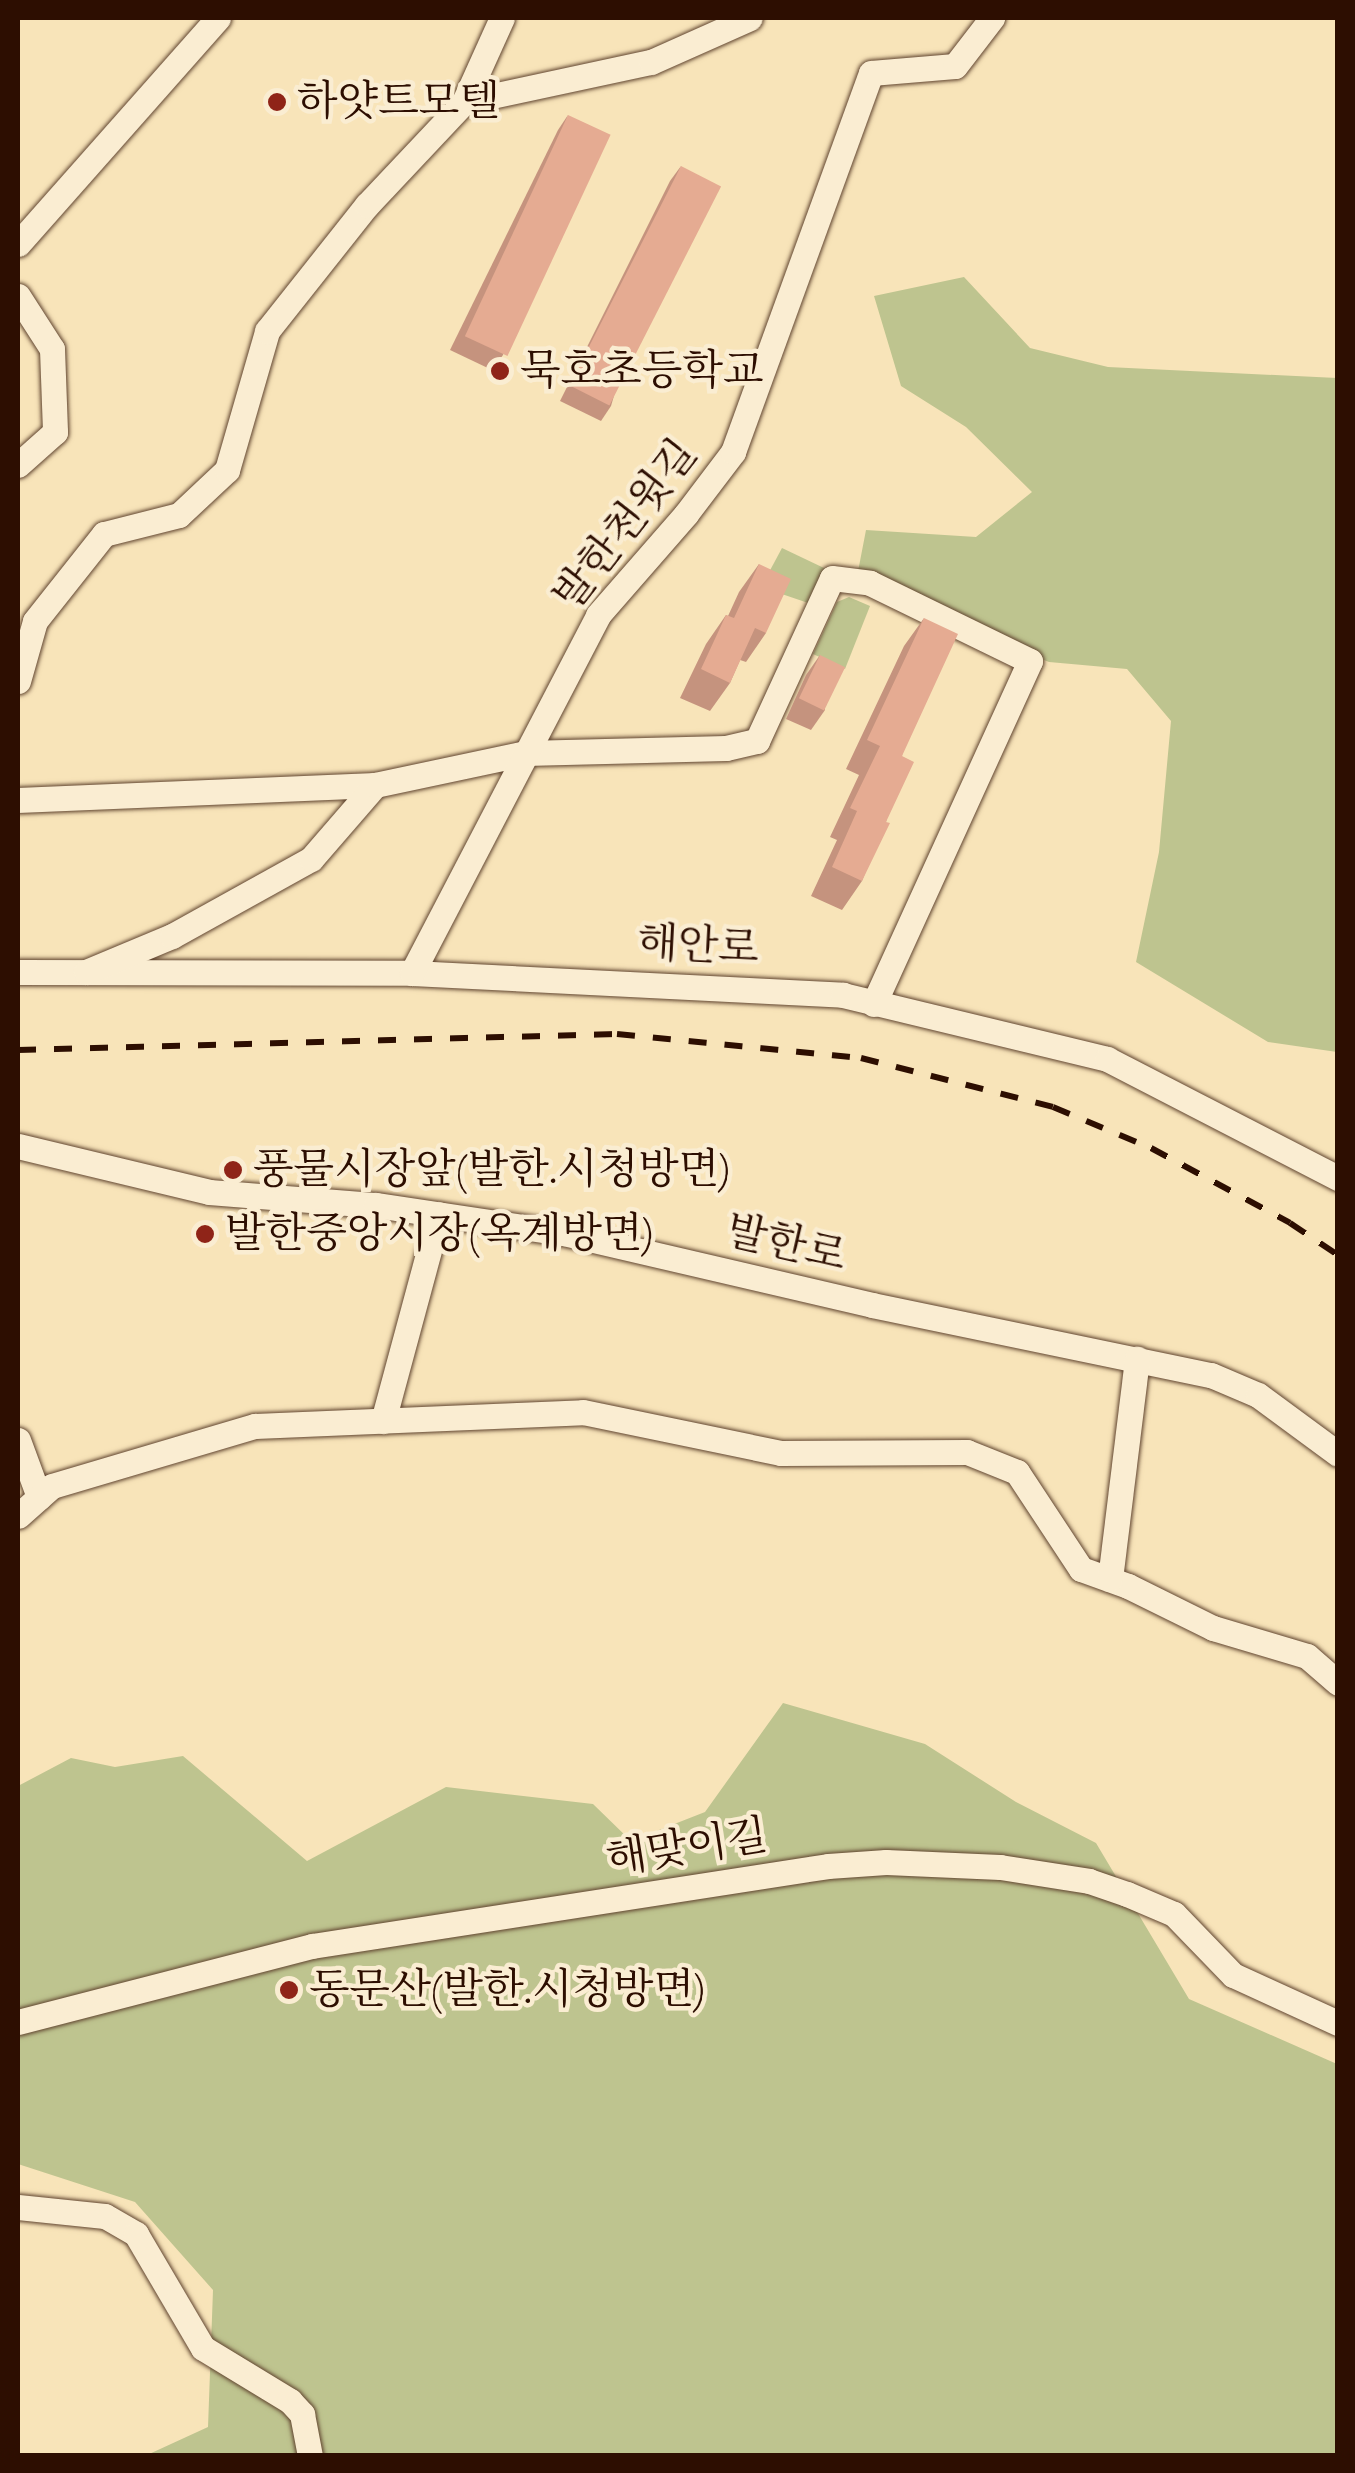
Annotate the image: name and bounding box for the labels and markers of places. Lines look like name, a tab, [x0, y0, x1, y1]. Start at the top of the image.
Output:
place label: 하얏트모텔	[297, 77, 500, 127]
marker: 하얏트모텔	[266, 91, 288, 113]
place label: 묵호초등학교	[520, 346, 763, 396]
marker: 묵호초등학교	[489, 360, 511, 382]
place label: 풍물시장앞(발한.시청방면)	[253, 1145, 730, 1195]
marker: 풍물시장앞(발한.시청방면)	[222, 1159, 244, 1181]
place label: 발한중앙시장(옥계방면)	[225, 1209, 654, 1259]
marker: 발한중앙시장(옥계방면)	[194, 1223, 216, 1245]
place label: 동문산(발한.시청방면)	[309, 1965, 705, 2015]
marker: 동문산(발한.시청방면)	[278, 1979, 300, 2001]

